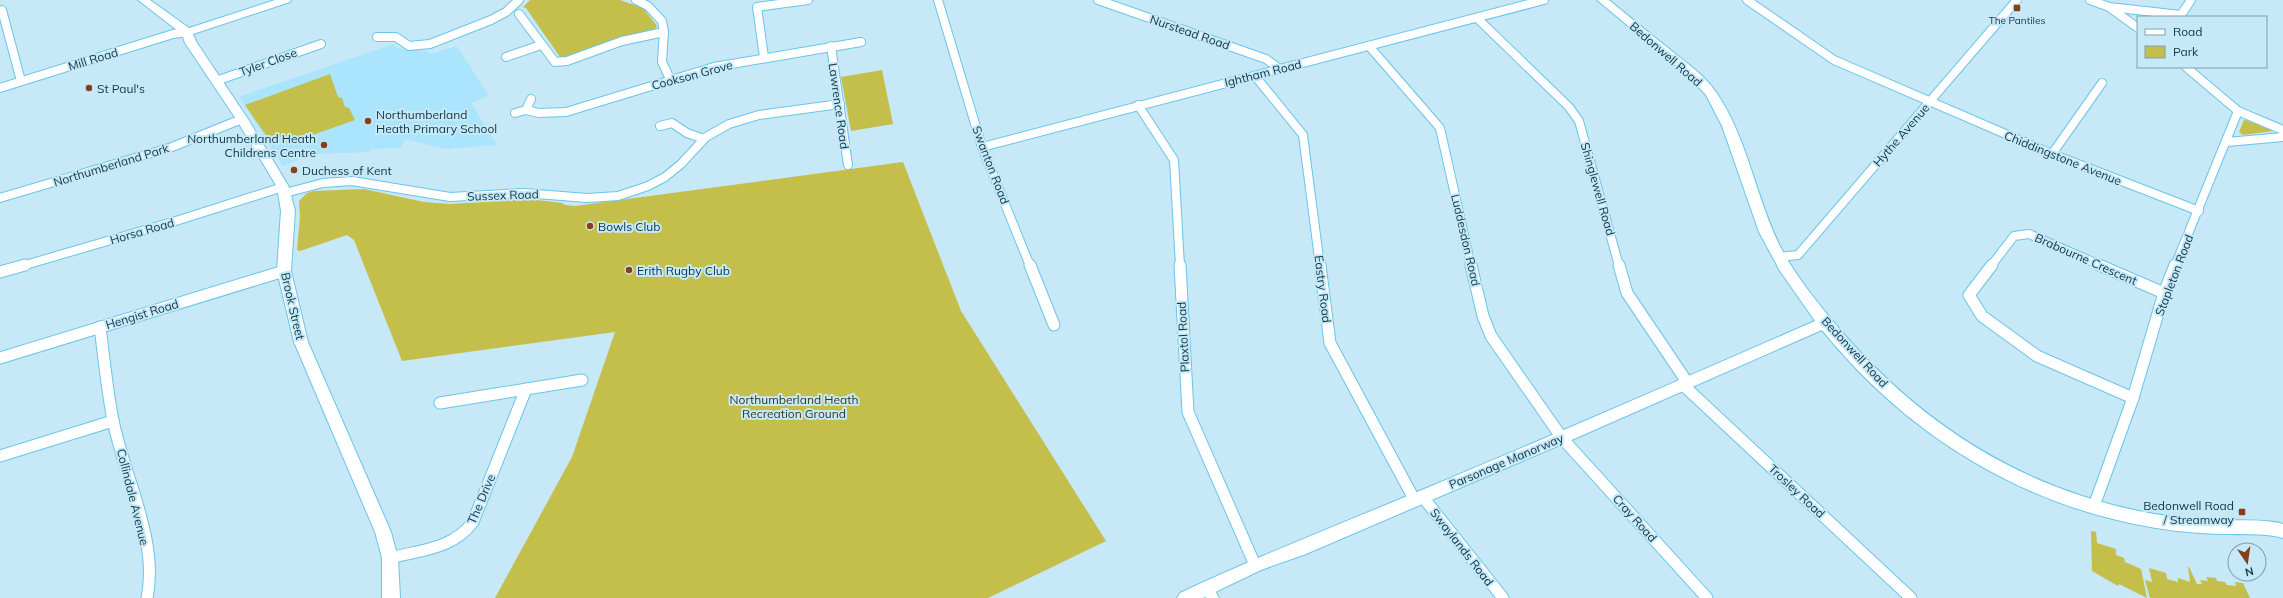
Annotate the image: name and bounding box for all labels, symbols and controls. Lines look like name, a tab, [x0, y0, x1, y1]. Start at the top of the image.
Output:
marker: The Pantiles	[2012, 3, 2022, 13]
street label: Nurstead Road	[1148, 11, 1232, 53]
place label: The Pantiles	[1989, 14, 2045, 27]
legend	[2137, 16, 2267, 68]
street label: Bedonwell Road	[1627, 19, 1705, 89]
text: Road	[2173, 24, 2202, 39]
street label: Mill Road	[66, 44, 120, 74]
text: Park	[2173, 44, 2199, 59]
street label: Tyler Close	[237, 45, 299, 79]
street label: Ightham Road	[1223, 56, 1303, 90]
street label: Cookson Grove	[650, 57, 734, 93]
street label: Lawrence Road	[826, 62, 852, 150]
place label: St Paul's	[97, 81, 145, 96]
marker: St Paul's	[84, 83, 94, 93]
street label: Hythe Avenue	[1870, 101, 1932, 169]
place label: Northumberland Heath Primary School	[376, 107, 497, 136]
marker: Northumberland Heath Primary School	[363, 116, 373, 126]
street label: Swanton Road	[969, 124, 1013, 206]
street label: Chiddingstone Avenue	[2002, 128, 2124, 188]
place label: Northumberland Heath Childrens Centre	[187, 131, 316, 160]
street label: Northumberland Park	[51, 140, 171, 190]
marker: Northumberland Heath Childrens Centre	[319, 140, 329, 150]
street label: Shinglewell Road	[1578, 141, 1618, 237]
place label: Duchess of Kent	[302, 163, 392, 178]
marker: Duchess of Kent	[289, 165, 299, 175]
street label: Sussex Road	[467, 186, 539, 204]
street label: Luddesdon Road	[1448, 193, 1484, 287]
street label: Horsa Road	[108, 215, 176, 247]
place label: Bowls Club	[598, 219, 660, 234]
marker: Bowls Club	[585, 221, 595, 231]
street label: Brabourne Crescent	[2033, 230, 2139, 288]
street label: Stapleton Road	[2152, 232, 2196, 318]
street label: Eastry Road	[1311, 254, 1335, 324]
place label: Erith Rugby Club	[637, 263, 730, 278]
marker: Erith Rugby Club	[624, 265, 634, 275]
street label: Brook Street	[278, 271, 308, 341]
street label: Hengist Road	[104, 296, 180, 332]
street label: Plaxtol Road	[1174, 301, 1192, 373]
street label: Bedonwell Road	[1819, 314, 1891, 390]
park label: Northumberland Heath Recreation Ground	[730, 392, 858, 421]
street label: Parsonage Manorway	[1447, 430, 1566, 492]
street label: Collindale Avenue	[114, 447, 152, 547]
street label: Trosley Road	[1766, 461, 1828, 521]
street label: The Drive	[464, 472, 498, 526]
street label: Cray Road	[1610, 491, 1660, 545]
place label: Bedonwell Road / Streamway	[2143, 498, 2235, 527]
street label: Swaylands Road	[1427, 505, 1497, 589]
marker: Bedonwell Road / Streamway	[2237, 507, 2247, 517]
north arrow	[2227, 542, 2267, 582]
text: N	[2244, 564, 2255, 579]

